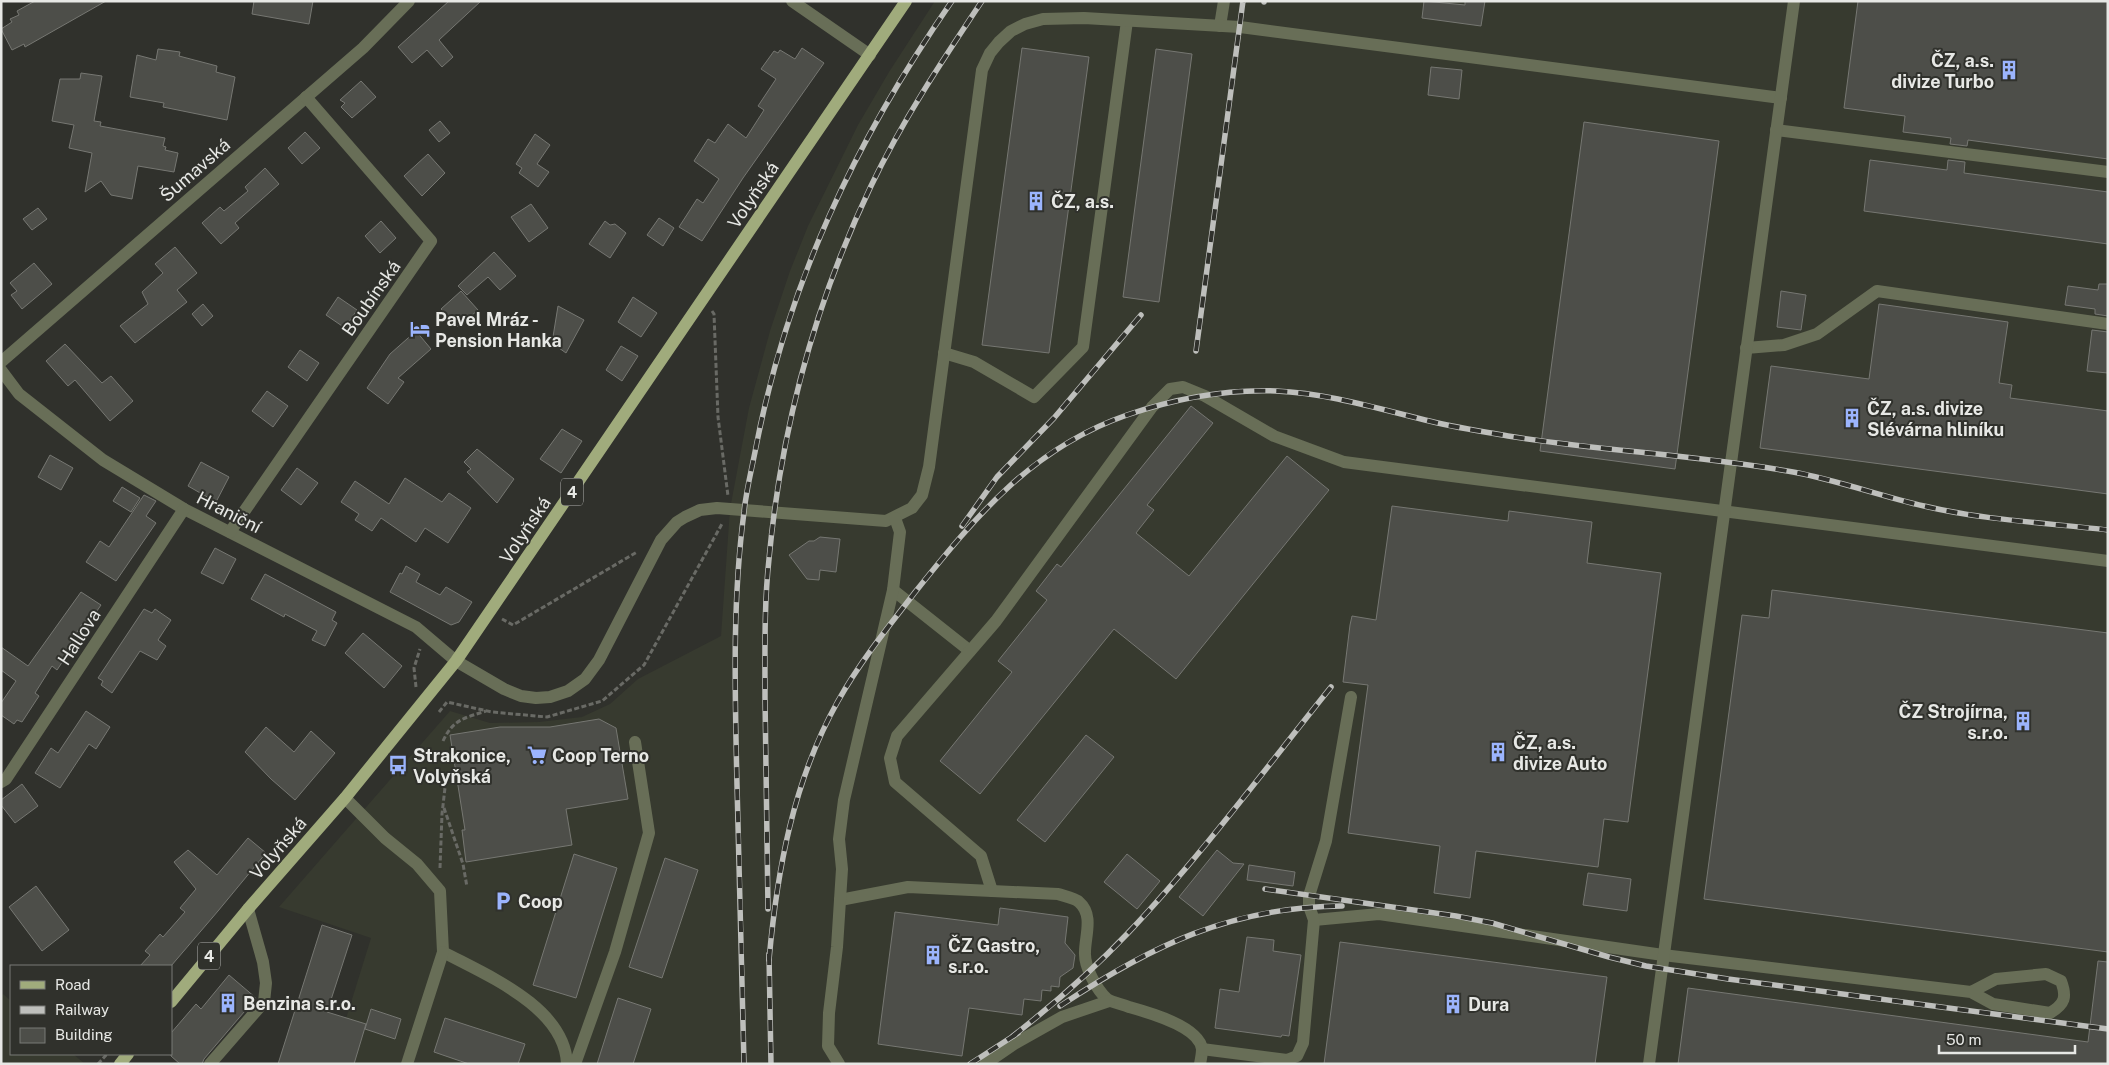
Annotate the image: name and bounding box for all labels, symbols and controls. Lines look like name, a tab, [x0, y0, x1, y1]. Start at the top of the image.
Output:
place label: ČZ, a.s. divize Turbo	[1891, 49, 1994, 92]
building icon: ČZ, a.s. divize Turbo	[1998, 59, 2020, 81]
street label: Šumavská	[156, 134, 234, 206]
street label: Volyňská	[723, 158, 783, 232]
building icon: ČZ, a.s.	[1025, 190, 1047, 212]
place label: ČZ, a.s.	[1051, 190, 1114, 212]
street label: Boubínská	[337, 256, 405, 340]
place label: Pavel Mráz - Pension Hanka	[435, 309, 562, 351]
hotel icon: Pavel Mráz - Pension Hanka	[409, 318, 431, 340]
place label: ČZ, a.s. divize Slévárna hliníku	[1867, 397, 2004, 440]
building icon: ČZ, a.s. divize Slévárna hliníku	[1841, 407, 1863, 429]
road number: 4	[561, 478, 583, 506]
street label: Hraniční	[193, 487, 265, 537]
street label: Volyňská	[495, 493, 555, 567]
street label: Hallova	[53, 605, 105, 669]
place label: ČZ Strojírna, s.r.o.	[1898, 700, 2008, 743]
building icon: ČZ Strojírna, s.r.o.	[2012, 710, 2034, 732]
place label: ČZ, a.s. divize Auto	[1513, 731, 1607, 774]
building icon: ČZ, a.s. divize Auto	[1487, 741, 1509, 763]
supermarket icon: Coop Terno	[526, 744, 548, 766]
place label: Strakonice, Volyňská	[413, 745, 511, 787]
place label: Coop Terno	[552, 745, 649, 766]
bus stop icon: Strakonice, Volyňská	[387, 754, 409, 776]
street label: Volyňská	[245, 813, 311, 883]
parking icon: Coop	[492, 890, 514, 912]
place label: Coop	[518, 891, 563, 912]
place label: ČZ Gastro, s.r.o.	[948, 934, 1040, 977]
road number: 4	[198, 942, 220, 969]
building icon: ČZ Gastro, s.r.o.	[922, 944, 944, 966]
legend	[10, 965, 172, 1055]
text: Road	[55, 976, 91, 993]
building icon: Benzina s.r.o.	[217, 992, 239, 1014]
place label: Benzina s.r.o.	[243, 993, 356, 1014]
building icon: Dura	[1442, 993, 1464, 1015]
place label: Dura	[1468, 994, 1509, 1015]
text: Railway	[55, 1001, 109, 1018]
scale bar	[1939, 1022, 2075, 1054]
text: Building	[55, 1026, 113, 1043]
text: 50 m	[1946, 1031, 1981, 1048]

